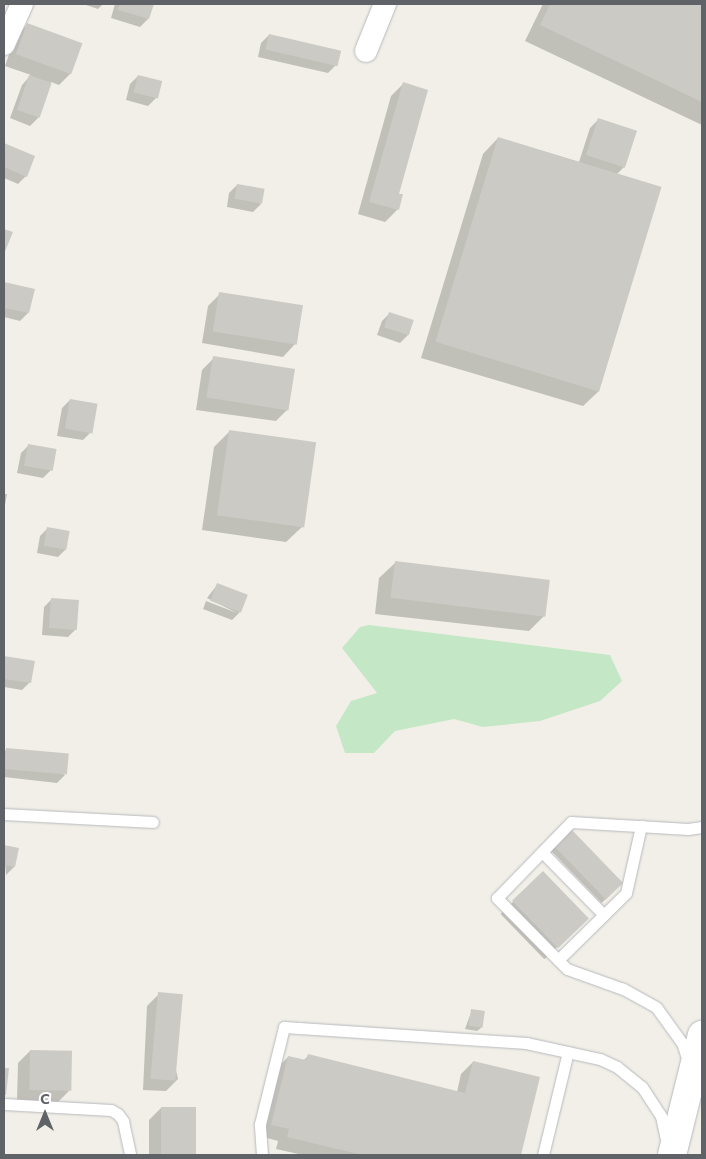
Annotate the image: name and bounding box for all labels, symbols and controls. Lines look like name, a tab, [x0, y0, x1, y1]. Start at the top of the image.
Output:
north arrow	[20, 1089, 70, 1139]
text: С	[40, 1090, 50, 1107]

